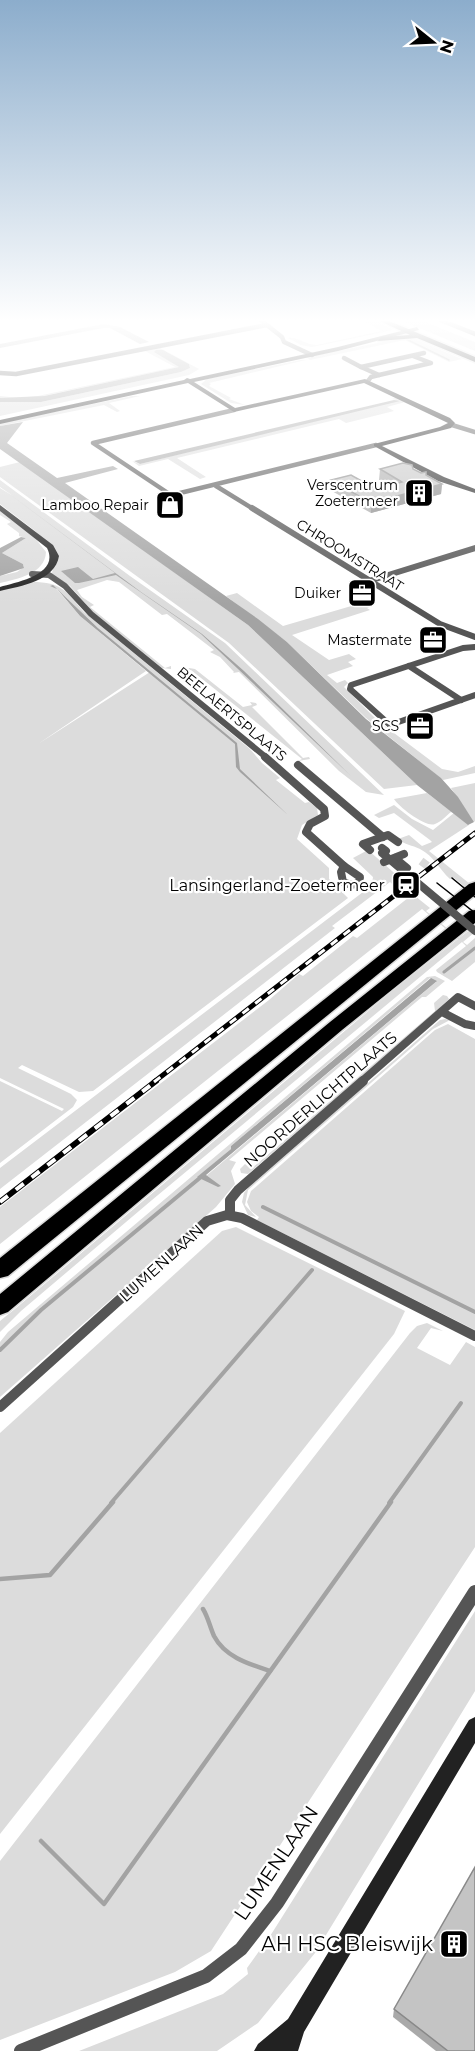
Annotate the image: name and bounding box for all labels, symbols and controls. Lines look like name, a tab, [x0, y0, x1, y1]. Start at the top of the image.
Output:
north arrow	[403, 12, 463, 72]
text: N	[436, 37, 458, 56]
place label: Verscentrum Zoetermeer	[307, 476, 398, 510]
building icon: Verscentrum Zoetermeer	[403, 477, 435, 509]
shop icon: Lamboo Repair	[154, 489, 186, 521]
place label: Lamboo Repair	[41, 496, 149, 514]
street label: CHROOMSTRAAT	[293, 515, 407, 595]
office icon: Duiker	[346, 577, 378, 609]
place label: Duiker	[294, 584, 341, 602]
office icon: Mastermate	[417, 624, 449, 656]
place label: Mastermate	[327, 631, 412, 649]
street label: BEELAERTSPLAATS	[173, 663, 291, 765]
office icon: SCS	[404, 710, 436, 742]
place label: SCS	[372, 717, 399, 735]
station icon: Lansingerland-Zoetermeer	[390, 869, 422, 901]
place label: Lansingerland-Zoetermeer	[169, 876, 385, 895]
street label: NOORDERLICHTPLAATS	[240, 1028, 401, 1171]
street label: LUMENLAAN	[115, 1221, 207, 1306]
street label: LUMENLAAN	[229, 1801, 323, 1925]
building icon: AH HSC Bleiswijk	[438, 1928, 470, 1960]
place label: AH HSC Bleiswijk	[261, 1932, 433, 1956]

